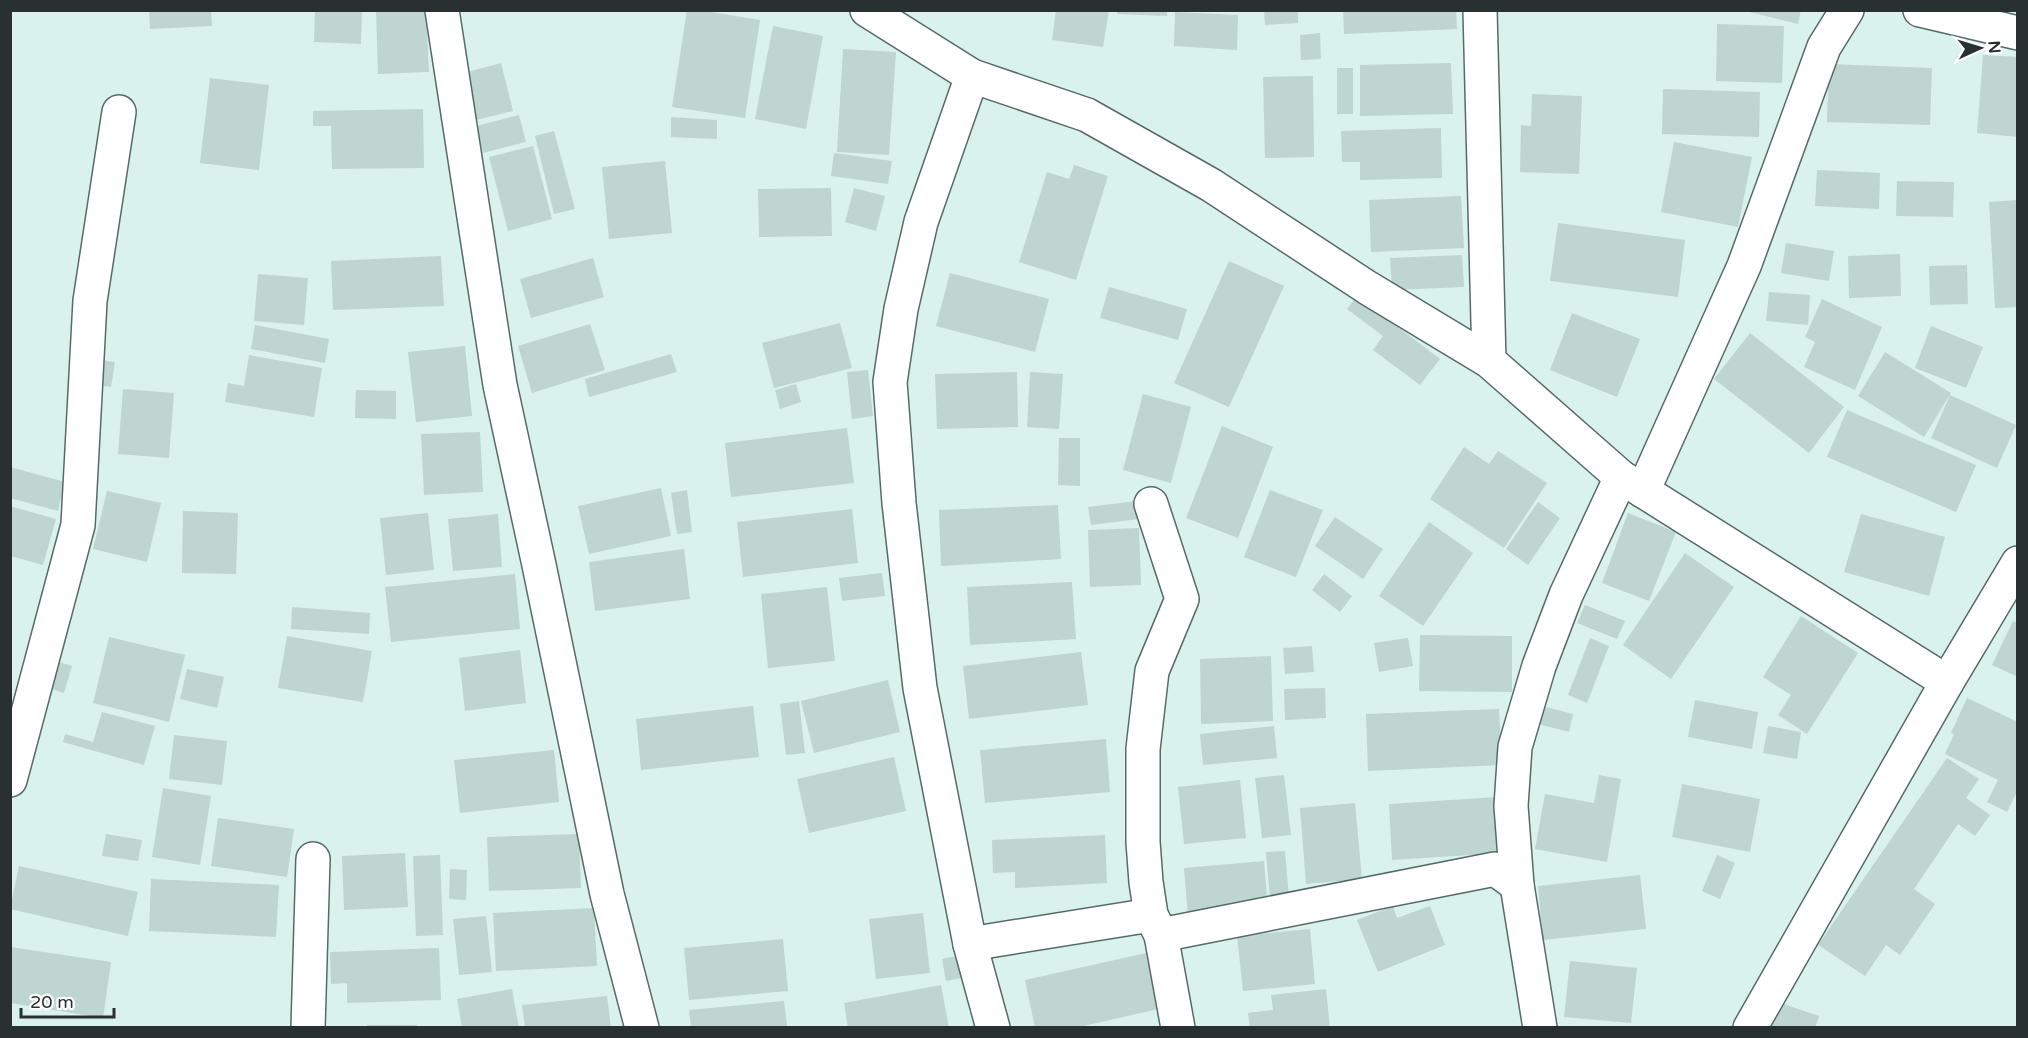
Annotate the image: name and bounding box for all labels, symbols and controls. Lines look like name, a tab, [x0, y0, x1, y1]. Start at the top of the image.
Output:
north arrow	[1950, 18, 2010, 78]
text: N	[1984, 40, 2004, 54]
scale bar	[21, 981, 114, 1019]
text: 20 m	[30, 991, 74, 1013]

